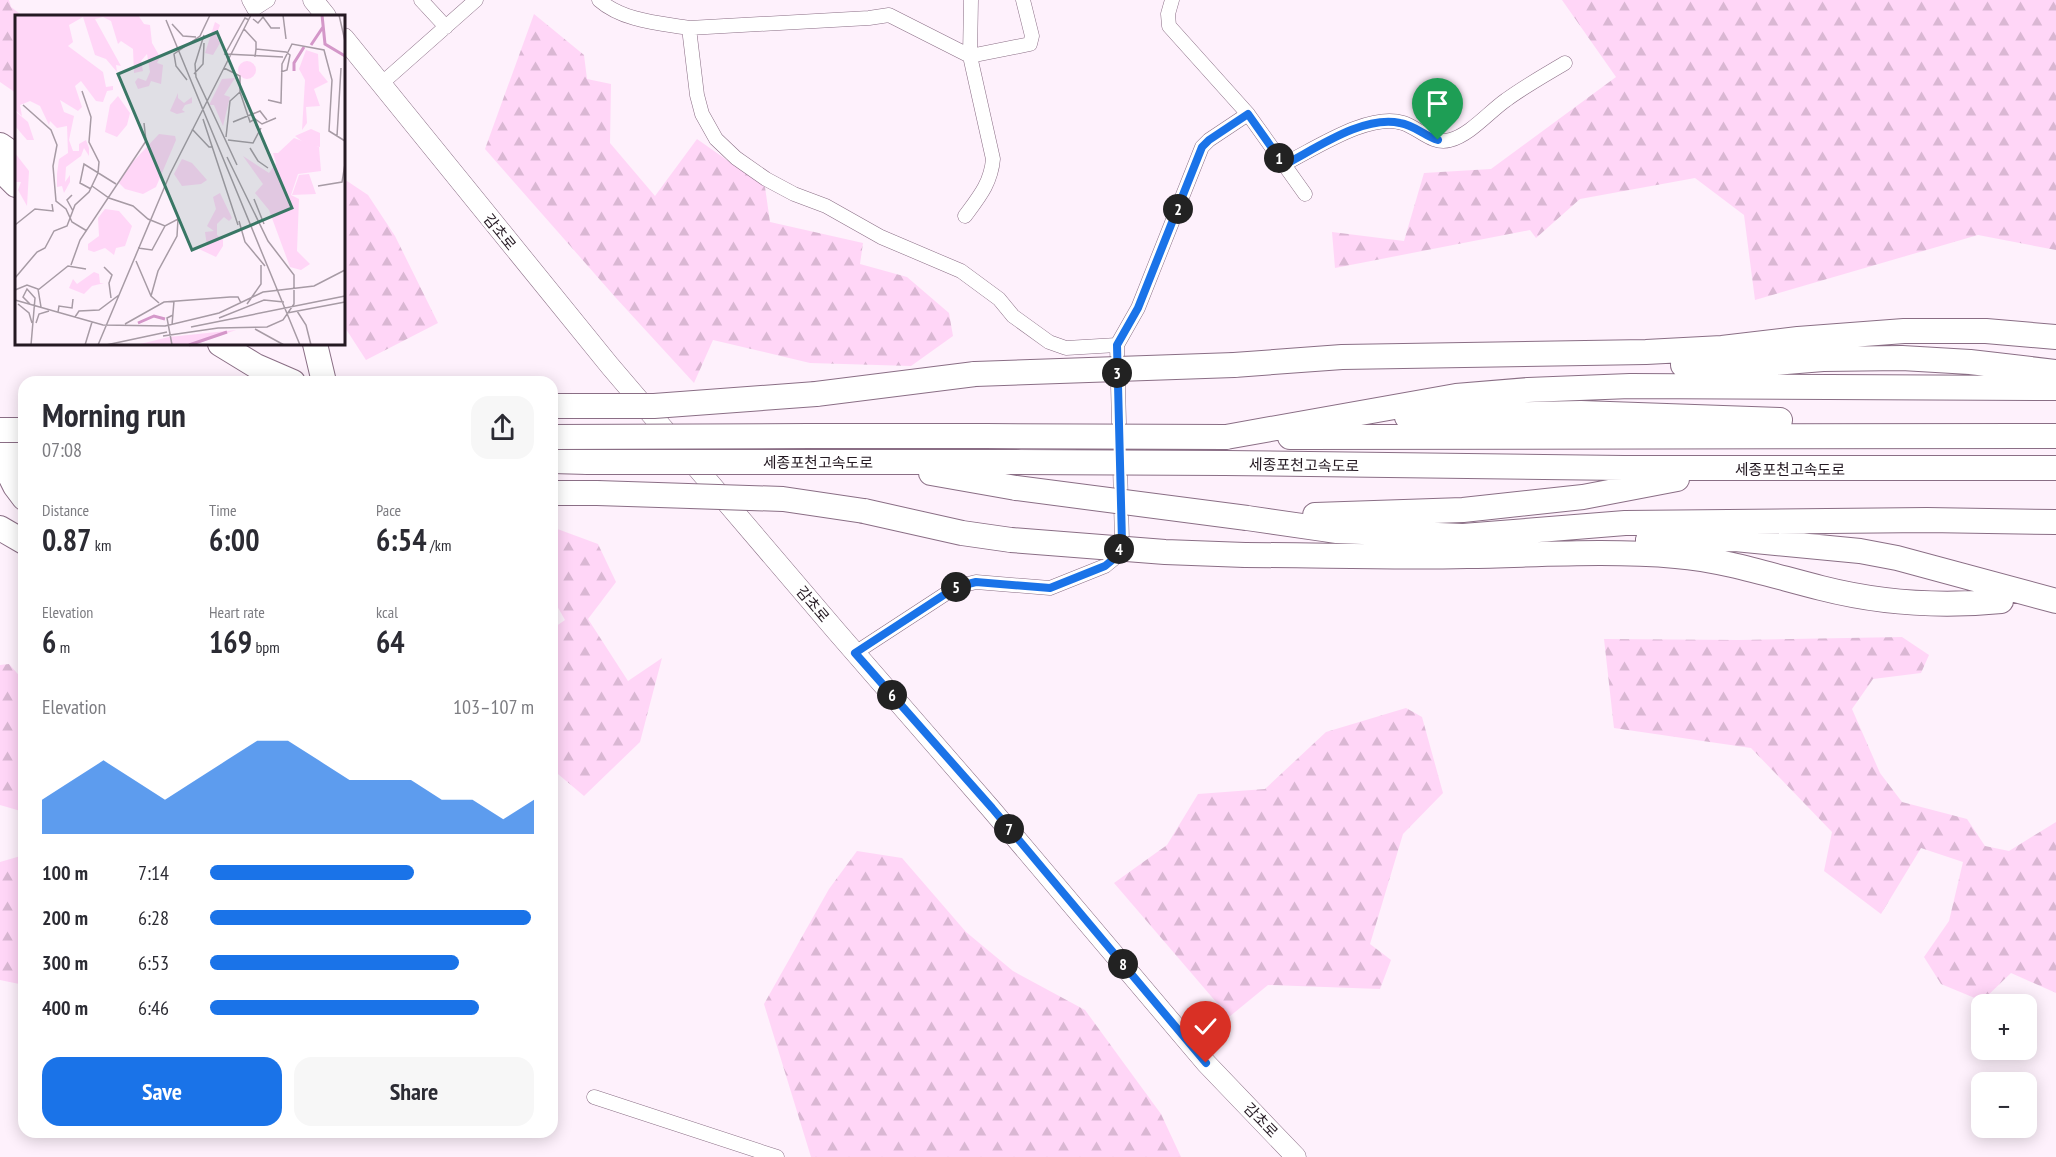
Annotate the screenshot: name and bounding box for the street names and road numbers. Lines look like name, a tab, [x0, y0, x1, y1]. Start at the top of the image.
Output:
street label: 감초로	[480, 210, 520, 254]
street label: 세종포천고속도로	[763, 453, 873, 472]
street label: 세종포천고속도로	[1249, 455, 1359, 475]
street label: 세종포천고속도로	[1735, 460, 1845, 479]
street label: 감초로	[792, 582, 834, 626]
street label: 감초로	[1240, 1099, 1282, 1141]

